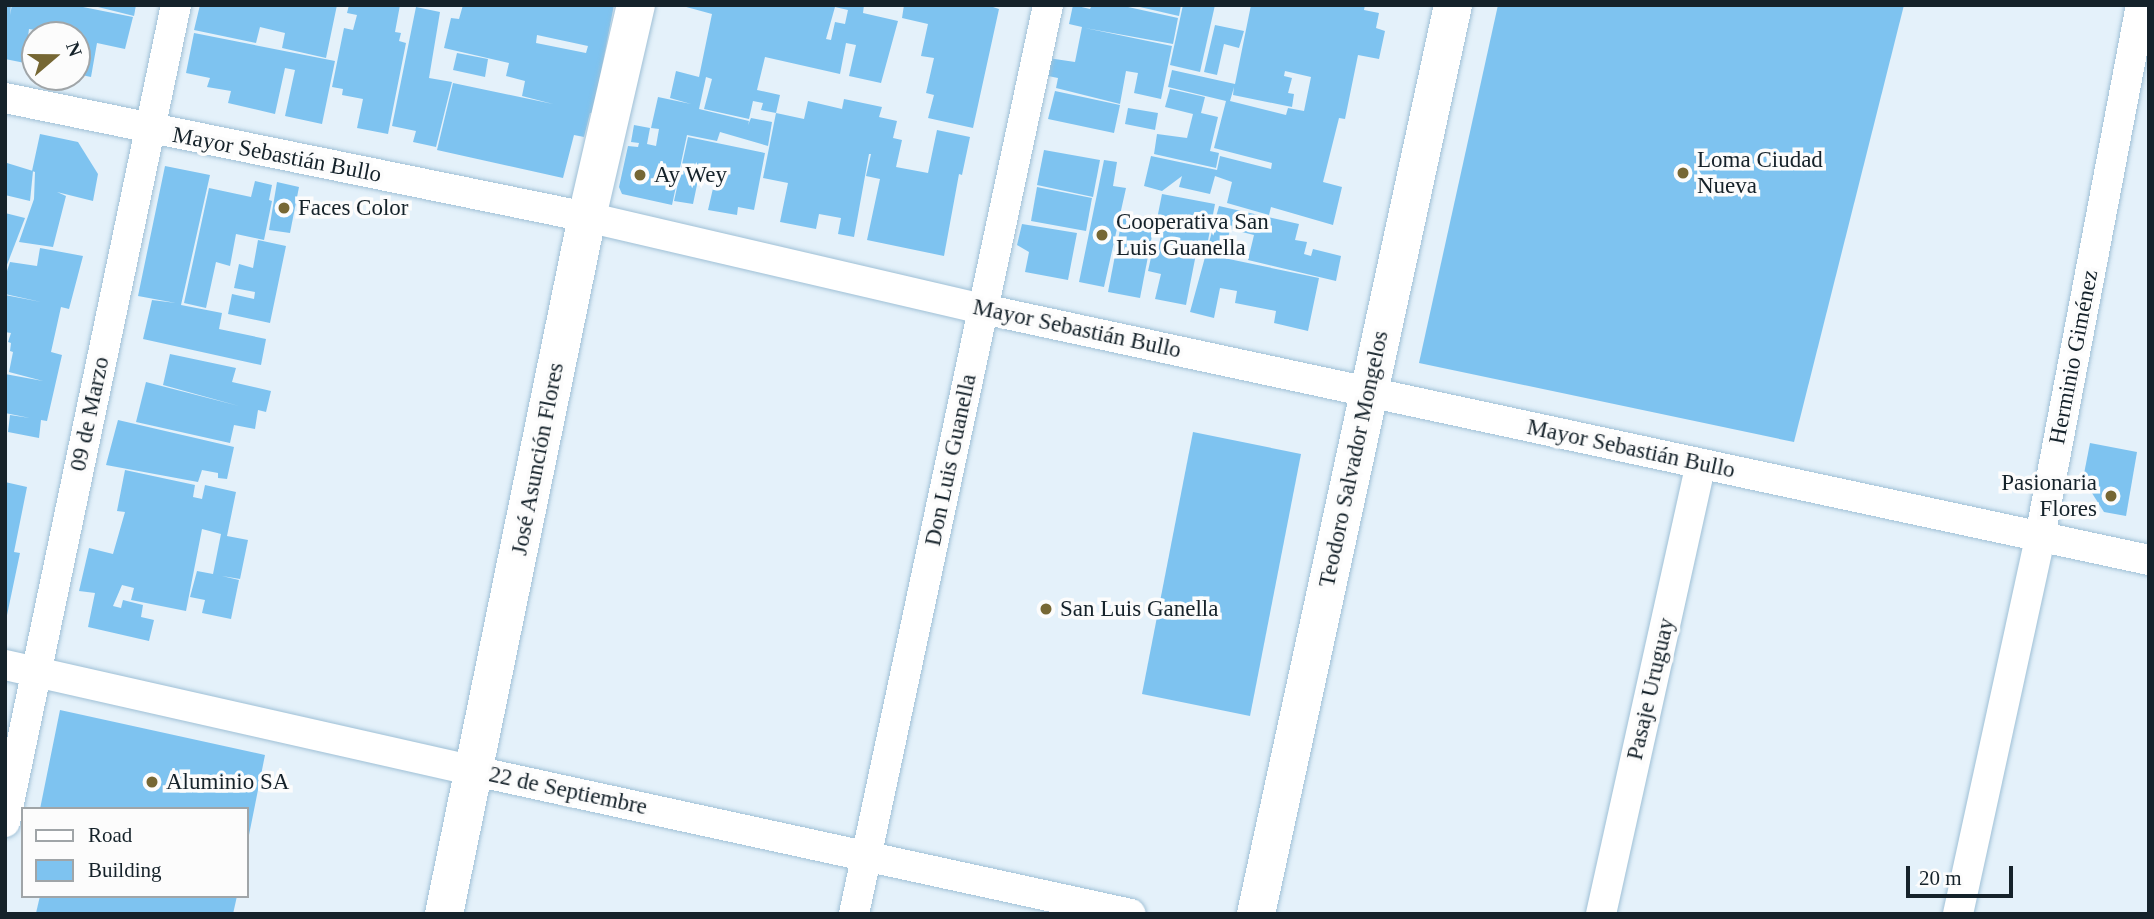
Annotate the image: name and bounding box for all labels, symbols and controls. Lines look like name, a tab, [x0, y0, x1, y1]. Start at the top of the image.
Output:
north arrow	[21, 21, 91, 91]
text: N	[62, 39, 87, 59]
street label: Mayor Sebastián Bullo	[170, 121, 384, 189]
place label: Loma Ciudad Nueva	[1697, 146, 1823, 200]
place label: Ay Wey	[654, 161, 727, 189]
marker: Loma Ciudad Nueva	[1675, 165, 1691, 181]
marker: Ay Wey	[632, 167, 648, 183]
place label: Faces Color	[298, 194, 409, 222]
marker: Faces Color	[276, 200, 292, 216]
place label: Cooperativa San Luis Guanella	[1116, 208, 1269, 262]
marker: Cooperativa San Luis Guanella	[1094, 227, 1110, 243]
street label: Herminio Giménez	[2044, 268, 2104, 446]
street label: Mayor Sebastián Bullo	[970, 293, 1184, 365]
street label: Teodoro Salvador Mongelos	[1313, 328, 1395, 590]
street label: 09 de Marzo	[64, 354, 116, 474]
street label: José Asunción Flores	[506, 360, 570, 558]
street label: Don Luis Guanella	[919, 372, 983, 548]
street label: Mayor Sebastián Bullo	[1524, 413, 1738, 485]
place label: Pasionaria Flores	[2001, 469, 2097, 523]
marker: Pasionaria Flores	[2103, 488, 2119, 504]
place label: San Luis Ganella	[1060, 595, 1218, 623]
marker: San Luis Ganella	[1038, 601, 1054, 617]
street label: Pasaje Uruguay	[1621, 615, 1681, 763]
street label: 22 de Septiembre	[486, 761, 650, 821]
place label: Aluminio SA	[166, 768, 289, 796]
marker: Aluminio SA	[144, 774, 160, 790]
legend	[21, 807, 248, 898]
text: Road	[88, 823, 132, 847]
scale bar	[1909, 852, 2016, 896]
text: Building	[88, 858, 162, 882]
text: 20 m	[1919, 866, 1962, 890]

